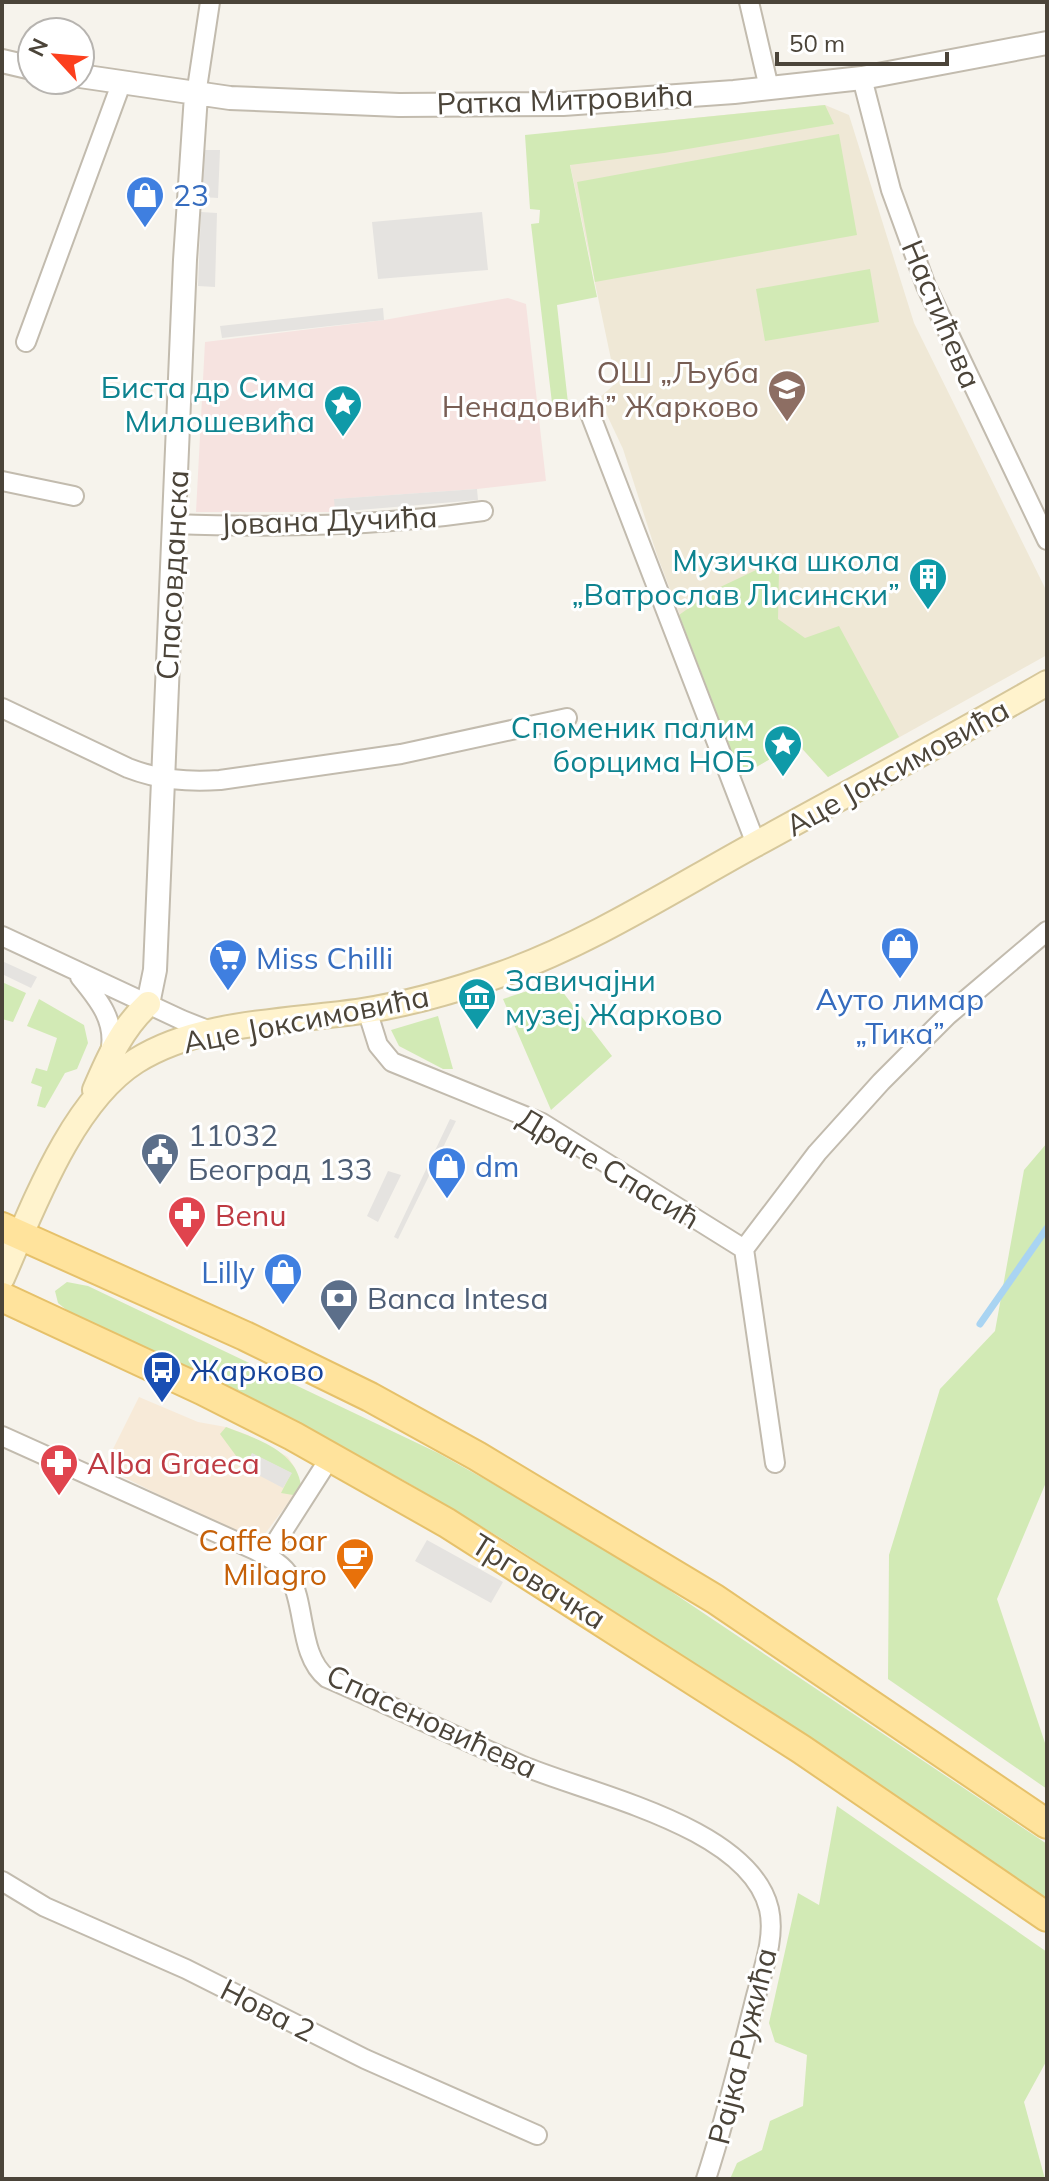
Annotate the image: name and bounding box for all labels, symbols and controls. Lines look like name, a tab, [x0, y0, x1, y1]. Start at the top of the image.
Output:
north arrow	[16, 16, 96, 96]
scale bar	[777, 16, 947, 66]
text: 50 m	[789, 28, 845, 58]
text: N	[22, 34, 54, 61]
street label: Ратка Митровића	[436, 76, 694, 122]
shop icon: 23	[124, 174, 166, 229]
place label: 23	[173, 176, 209, 214]
street label: Настићева	[894, 234, 990, 394]
place label: ОШ „Љуба Ненадовић” Жарково	[442, 353, 759, 425]
place label: Биста др Сима Милошевића	[101, 368, 315, 440]
school or university icon: ОШ „Љуба Ненадовић” Жарково	[766, 368, 808, 423]
place icon: Биста др Сима Милошевића	[322, 383, 364, 438]
street label: Спасовданска	[148, 469, 196, 681]
street label: Јована Дучића	[220, 497, 438, 543]
place label: Музичка школа „Ватрослав Лисински”	[572, 541, 900, 613]
building icon: Музичка школа „Ватрослав Лисински”	[907, 556, 949, 611]
street label: Аце Јоксимовића	[779, 690, 1015, 844]
place label: Споменик палим борцима НОБ	[511, 708, 755, 780]
place icon: Споменик палим борцима НОБ	[762, 723, 804, 778]
shop icon: Ауто лимар „Тика”	[879, 925, 921, 980]
supermarket icon: Miss Chilli	[207, 937, 249, 992]
place label: Miss Chilli	[256, 939, 393, 977]
place label: Завичајни музеј Жарково	[505, 961, 723, 1033]
museum icon: Завичајни музеј Жарково	[456, 976, 498, 1031]
street label: Аце Јоксимовића	[180, 977, 432, 1061]
place label: Ауто лимар „Тика”	[816, 980, 984, 1052]
street label: Драге Спасић	[511, 1099, 707, 1237]
place label: 11032 Београд 133	[188, 1116, 372, 1188]
public building icon: 11032 Београд 133	[139, 1131, 181, 1186]
shop icon: dm	[426, 1145, 468, 1200]
place label: dm	[475, 1147, 519, 1185]
pharmacy icon: Benu	[166, 1194, 208, 1249]
place label: Benu	[215, 1196, 287, 1234]
shop icon: Lilly	[262, 1251, 304, 1306]
place label: Lilly	[201, 1253, 255, 1291]
bank icon: Banca Intesa	[318, 1277, 360, 1332]
place label: Banca Intesa	[367, 1279, 548, 1317]
bus stop icon: Жарково	[141, 1349, 183, 1404]
place label: Жарково	[190, 1351, 324, 1389]
pharmacy icon: Alba Graeca	[38, 1442, 80, 1497]
place label: Alba Graeca	[87, 1444, 260, 1482]
place label: Caffe bar Milagro	[199, 1521, 327, 1593]
street label: Трговачка	[465, 1525, 613, 1637]
cafe icon: Caffe bar Milagro	[334, 1536, 376, 1591]
street label: Спасеновићева	[321, 1656, 543, 1786]
street label: Рајка Ружића	[699, 1944, 785, 2148]
street label: Нова 2	[214, 1970, 322, 2050]

